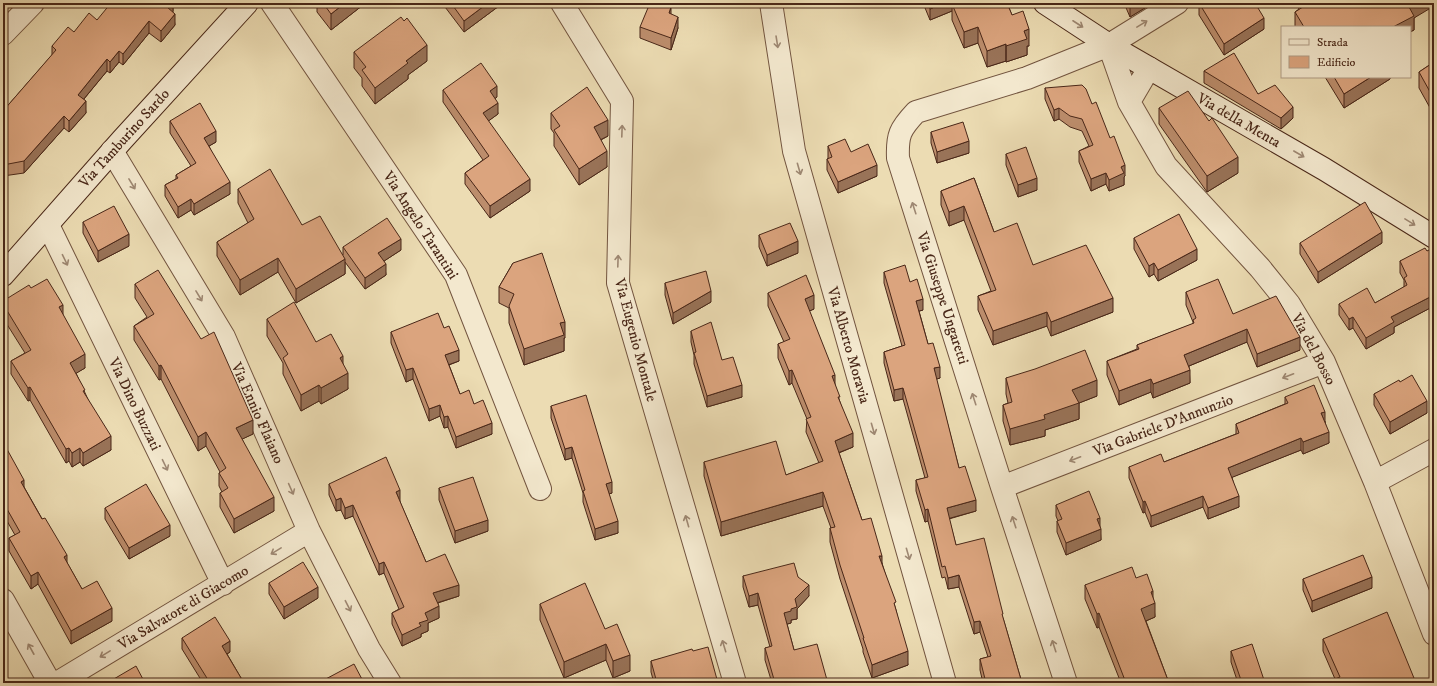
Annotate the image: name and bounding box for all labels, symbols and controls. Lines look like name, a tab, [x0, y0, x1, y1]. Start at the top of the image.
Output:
one-way arrow	[1136, 20, 1148, 28]
one-way arrow	[1072, 21, 1084, 29]
legend	[1281, 26, 1411, 78]
one-way arrow	[773, 35, 781, 48]
text: Strada	[1317, 35, 1349, 50]
text: Edificio	[1317, 55, 1356, 70]
street label: Via Tamburino Sardo	[74, 85, 174, 193]
street label: Via della Menta	[1193, 88, 1285, 152]
one-way arrow	[618, 125, 625, 138]
one-way arrow	[1293, 151, 1305, 159]
one-way arrow	[796, 163, 803, 176]
street label: Via Angelo Tarantini	[378, 167, 463, 283]
one-way arrow	[129, 178, 137, 190]
one-way arrow	[910, 202, 917, 215]
one-way arrow	[1404, 218, 1416, 226]
street label: Via Giuseppe Ungaretti	[912, 229, 973, 367]
one-way arrow	[62, 253, 69, 265]
one-way arrow	[614, 255, 622, 268]
street label: Via Eugenio Montale	[610, 275, 661, 404]
street label: Via Alberto Moravia	[823, 284, 874, 406]
one-way arrow	[196, 290, 204, 302]
street label: Via del Bosso	[1286, 309, 1340, 388]
street label: Via Dino Buzzati	[103, 354, 165, 454]
street label: Via Ennio Flaiano	[226, 359, 288, 467]
one-way arrow	[1282, 373, 1294, 381]
street label: Via Gabriele D'Annunzio	[1089, 390, 1236, 461]
one-way arrow	[970, 392, 977, 405]
one-way arrow	[870, 422, 877, 435]
one-way arrow	[1070, 455, 1082, 463]
one-way arrow	[162, 459, 169, 471]
one-way arrow	[288, 482, 295, 494]
one-way arrow	[683, 515, 690, 528]
one-way arrow	[1010, 516, 1017, 529]
one-way arrow	[271, 547, 282, 555]
one-way arrow	[905, 547, 912, 560]
street label: Via Salvatore di Giacomo	[114, 561, 252, 654]
one-way arrow	[344, 599, 352, 611]
one-way arrow	[720, 639, 727, 652]
one-way arrow	[1050, 640, 1057, 653]
one-way arrow	[26, 643, 34, 655]
one-way arrow	[99, 651, 111, 659]

